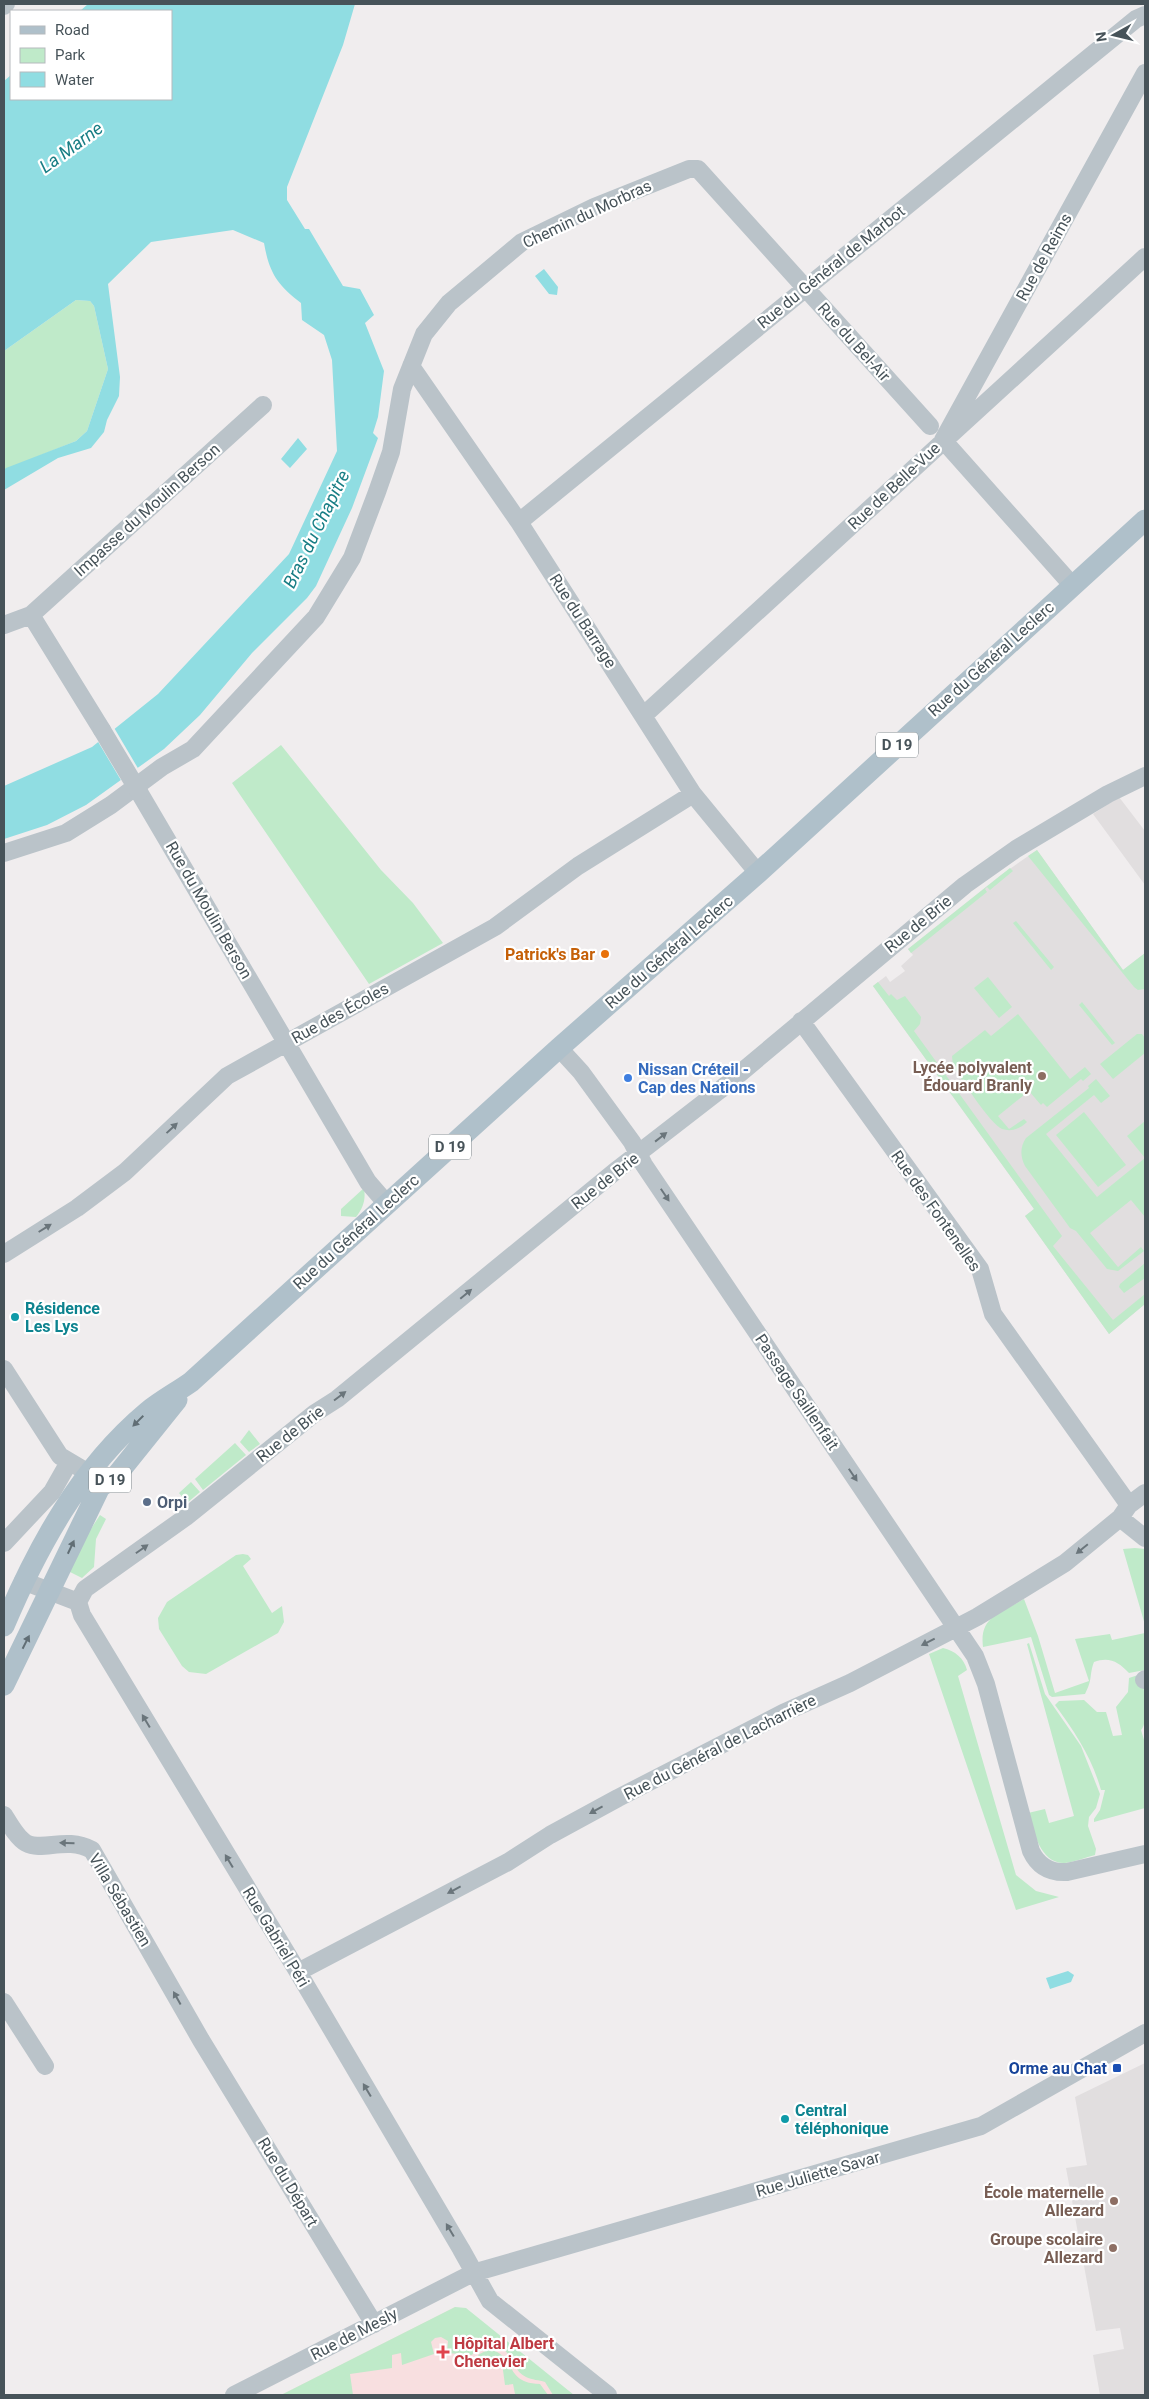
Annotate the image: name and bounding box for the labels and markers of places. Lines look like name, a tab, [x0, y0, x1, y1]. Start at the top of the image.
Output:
place label: Patrick's Bar	[505, 945, 595, 964]
marker: Patrick's Bar	[599, 948, 611, 960]
place label: Lycée polyvalent Édouard Branly	[913, 1058, 1033, 1095]
place label: Nissan Créteil - Cap des Nations	[638, 1060, 756, 1097]
marker: Lycée polyvalent Édouard Branly	[1036, 1070, 1048, 1082]
marker: Nissan Créteil - Cap des Nations	[622, 1072, 634, 1084]
place label: Résidence Les Lys	[25, 1299, 100, 1336]
marker: Résidence Les Lys	[9, 1311, 21, 1323]
place label: Orpi	[157, 1493, 187, 1512]
marker: Orpi	[141, 1496, 153, 1508]
place label: Orme au Chat	[1009, 2059, 1108, 2078]
marker: Orme au Chat	[1111, 2062, 1123, 2074]
place label: Central téléphonique	[795, 2101, 889, 2138]
marker: Central téléphonique	[779, 2113, 791, 2125]
place label: École maternelle Allezard	[984, 2183, 1104, 2220]
marker: École maternelle Allezard	[1108, 2195, 1120, 2207]
place label: Groupe scolaire Allezard	[990, 2230, 1103, 2267]
marker: Groupe scolaire Allezard	[1107, 2242, 1119, 2254]
place label: Hôpital Albert Chenevier	[454, 2334, 555, 2371]
marker: Hôpital Albert Chenevier	[436, 2345, 450, 2359]

